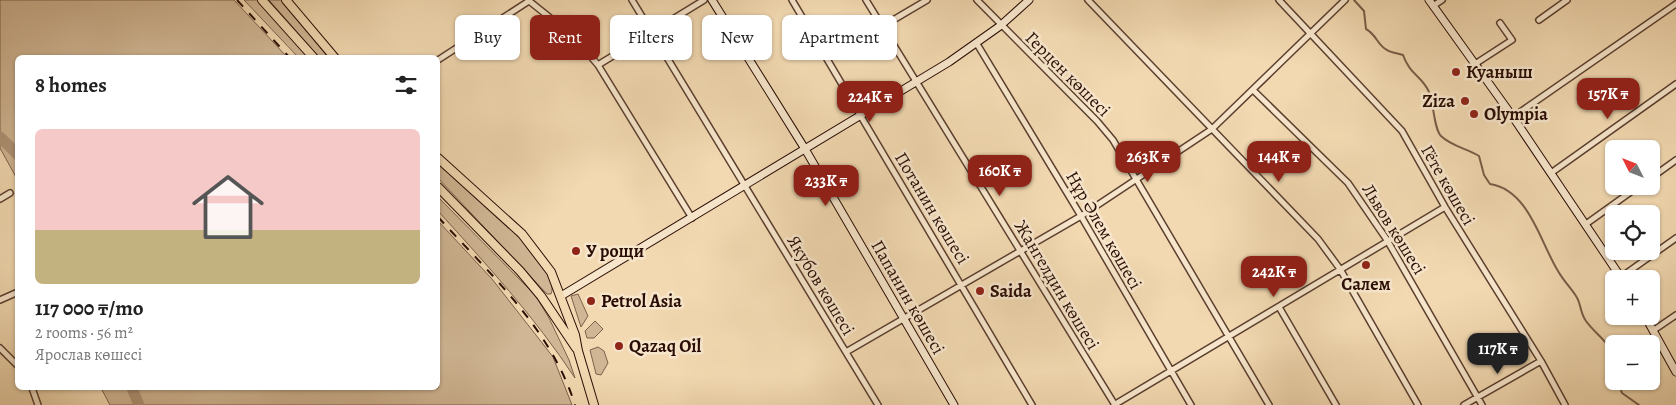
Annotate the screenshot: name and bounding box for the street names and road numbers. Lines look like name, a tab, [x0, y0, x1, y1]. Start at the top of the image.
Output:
street label: Герцен көшесі	[1020, 26, 1116, 122]
street label: Гёте көшесі	[1415, 140, 1481, 230]
street label: Потанин көшесі	[889, 147, 975, 269]
street label: Нұр Әлем көшесі	[1060, 166, 1148, 294]
street label: Львов көшесі	[1356, 179, 1432, 279]
street label: Жангелдин көшесі	[1009, 216, 1105, 354]
street label: Якубов көшесі	[782, 230, 860, 340]
street label: Папанин көшесі	[866, 235, 950, 359]

